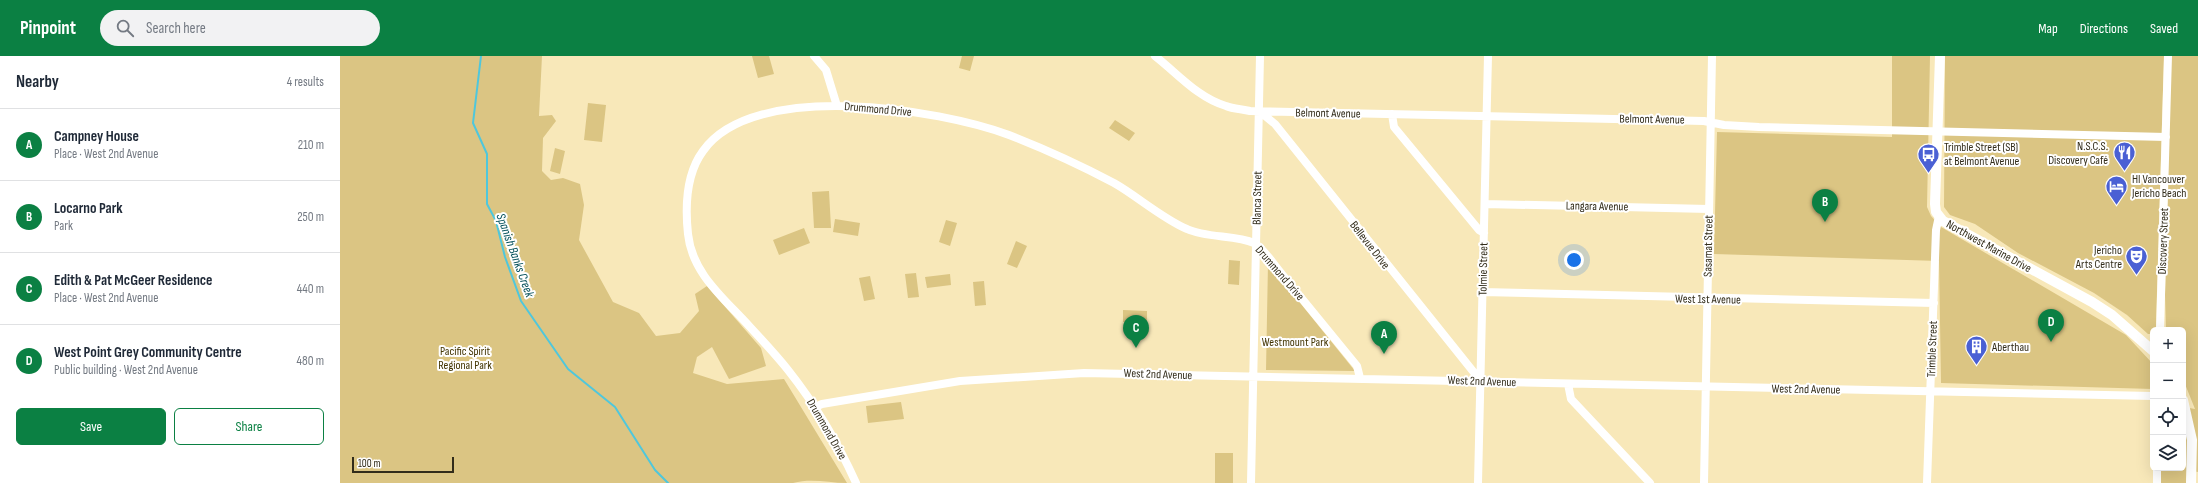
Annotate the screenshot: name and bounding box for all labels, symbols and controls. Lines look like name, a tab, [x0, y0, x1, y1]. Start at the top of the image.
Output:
search box	[100, 10, 380, 46]
text: Pinpoint	[20, 17, 76, 40]
icon: search	[114, 17, 136, 39]
text: Search here	[146, 19, 206, 38]
text: Map	[2038, 20, 2058, 37]
text: Directions	[2080, 20, 2128, 37]
text: Saved	[2150, 20, 2178, 37]
text: Nearby	[16, 72, 59, 92]
text: 4 results	[287, 74, 324, 90]
street label: Drummond Drive	[844, 99, 913, 120]
street label: Belmont Avenue	[1295, 105, 1361, 122]
street label: Belmont Avenue	[1619, 111, 1685, 128]
text: Campney House	[54, 127, 139, 146]
text: A	[26, 137, 32, 153]
text: 210 m	[298, 137, 324, 153]
place label: N.S.C.S. Discovery Café	[2048, 139, 2108, 168]
place label: Trimble Street (SB) at Belmont Avenue	[1944, 140, 2020, 169]
restaurant icon: N.S.C.S. Discovery Café	[2111, 140, 2137, 173]
bus stop icon: Trimble Street (SB) at Belmont Avenue	[1916, 141, 1942, 174]
text: Place · West 2nd Avenue	[54, 146, 158, 162]
street label: Blanca Street	[1250, 171, 1265, 225]
place label: HI Vancouver Jericho Beach	[2131, 172, 2187, 201]
hotel icon: HI Vancouver Jericho Beach	[2103, 173, 2129, 206]
pin: B	[1812, 189, 1838, 222]
street label: Langara Avenue	[1566, 198, 1629, 215]
text: Locarno Park	[54, 199, 123, 218]
street label: Discovery Street	[2155, 207, 2172, 275]
text: B	[26, 209, 32, 225]
text: 250 m	[297, 209, 324, 225]
water label: Spanish Banks Creek	[492, 211, 538, 301]
street label: Sasamat Street	[1700, 215, 1717, 277]
street label: Northwest Marine Drive	[1944, 217, 2034, 276]
text: Park	[54, 218, 73, 234]
street label: Bellevue Drive	[1346, 218, 1393, 272]
street label: Tolmie Street	[1476, 242, 1491, 296]
street label: Drummond Drive	[1252, 243, 1308, 304]
place label: Jericho Arts Centre	[2075, 243, 2122, 272]
theatre icon: Jericho Arts Centre	[2124, 244, 2150, 277]
your location	[1564, 250, 1584, 270]
text: Edith & Pat McGeer Residence	[54, 271, 213, 290]
text: C	[26, 281, 32, 297]
text: 440 m	[297, 281, 324, 297]
text: Place · West 2nd Avenue	[54, 290, 158, 306]
street label: West 1st Avenue	[1675, 291, 1741, 308]
pin: D	[2038, 309, 2064, 342]
pin: C	[1123, 315, 1149, 348]
street label: Trimble Street	[1924, 320, 1941, 378]
pin: A	[1371, 321, 1397, 354]
map controls	[2150, 327, 2186, 471]
button: +	[2150, 327, 2186, 363]
building icon: Aberthau	[1964, 334, 1990, 367]
park label: Westmount Park	[1262, 335, 1329, 350]
place label: Aberthau	[1991, 340, 2029, 355]
text: West Point Grey Community Centre	[54, 343, 242, 362]
park label: Pacific Spirit Regional Park	[438, 344, 492, 373]
text: D	[26, 353, 32, 369]
text: 480 m	[297, 353, 324, 369]
text: Public building · West 2nd Avenue	[54, 362, 198, 378]
button: −	[2150, 363, 2186, 399]
street label: West 2nd Avenue	[1123, 366, 1193, 383]
street label: West 2nd Avenue	[1447, 373, 1517, 390]
street label: West 2nd Avenue	[1772, 381, 1841, 398]
street label: Drummond Drive	[803, 396, 850, 462]
button: locate	[2150, 399, 2186, 435]
button: Save	[16, 408, 166, 445]
button: Share	[174, 408, 324, 445]
button: layers	[2150, 435, 2186, 471]
scale bar	[352, 455, 454, 474]
text: 100 m	[358, 457, 380, 470]

